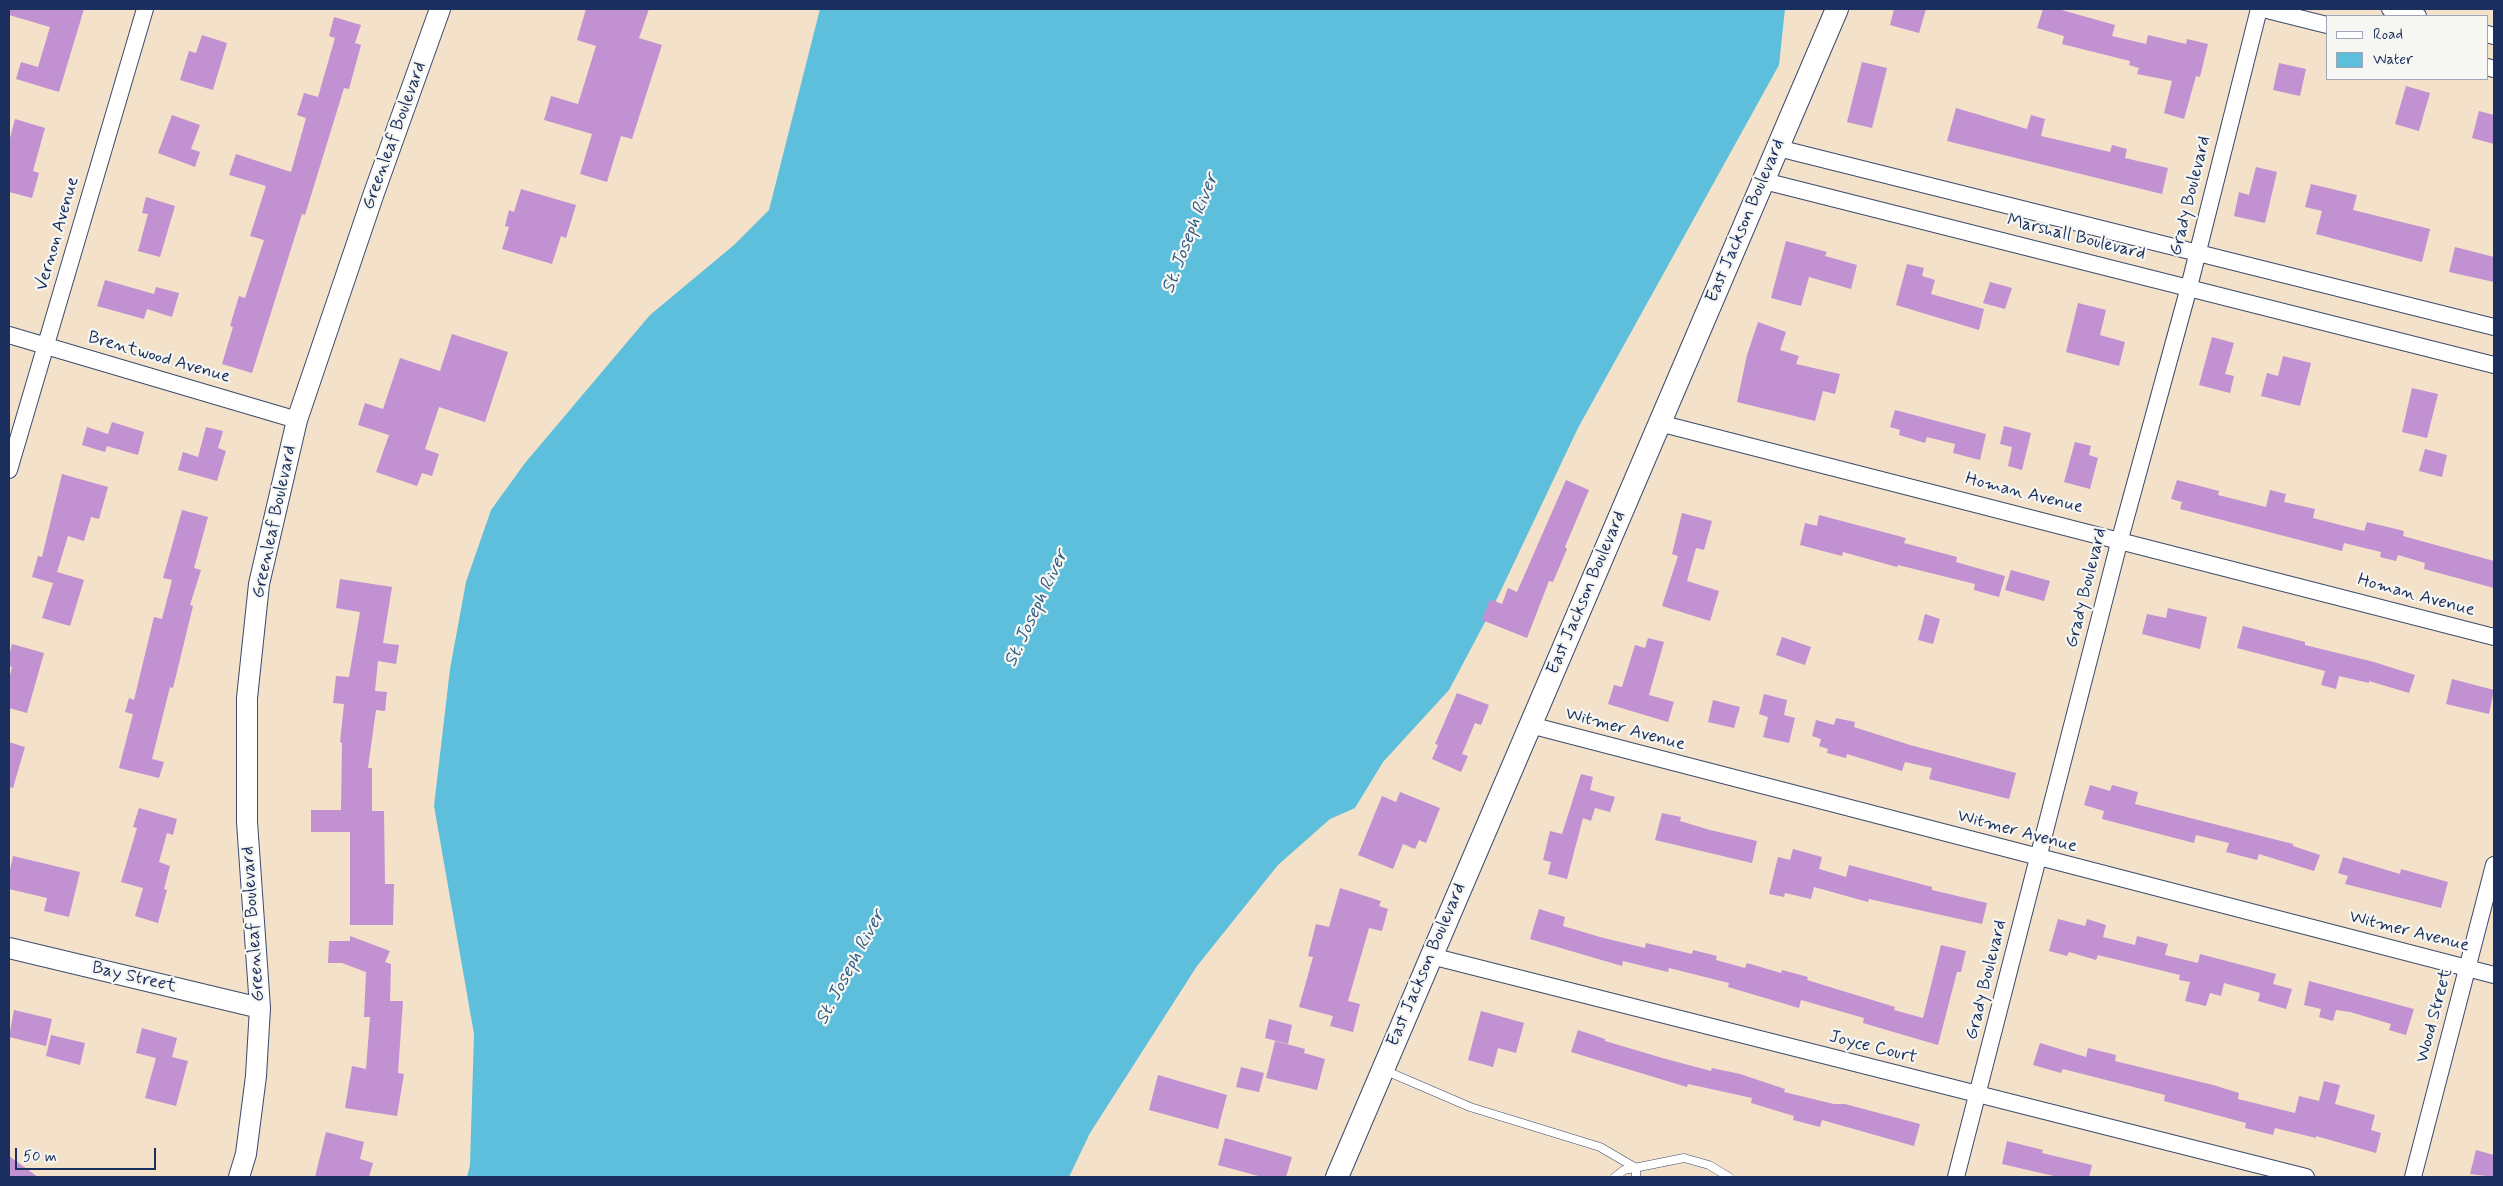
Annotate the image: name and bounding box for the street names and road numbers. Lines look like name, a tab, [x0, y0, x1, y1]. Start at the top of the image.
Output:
street label: Greenleaf Boulevard	[358, 59, 432, 213]
street label: Grady Boulevard	[2166, 134, 2216, 258]
street label: East Jackson Boulevard	[1702, 136, 1790, 306]
street label: Vernon Avenue	[31, 174, 85, 294]
street label: Marshall Boulevard	[2005, 210, 2147, 266]
street label: Brentwood Avenue	[85, 327, 233, 389]
street label: Greenleaf Boulevard	[248, 444, 302, 600]
street label: Homan Avenue	[1963, 469, 2085, 519]
street label: East Jackson Boulevard	[1543, 508, 1631, 678]
street label: Grady Boulevard	[2062, 526, 2112, 650]
street label: Homan Avenue	[2355, 570, 2477, 622]
street label: Witmer Avenue	[1563, 704, 1687, 756]
street label: Witmer Avenue	[1955, 806, 2079, 858]
street label: Greenleaf Boulevard	[238, 846, 270, 1002]
street label: East Jackson Boulevard	[1383, 880, 1471, 1050]
street label: Witmer Avenue	[2347, 907, 2471, 957]
street label: Grady Boulevard	[1962, 918, 2012, 1042]
street label: Bay Street	[90, 958, 178, 998]
street label: Wood Street	[2412, 967, 2458, 1065]
street label: Joyce Court	[1827, 1027, 1919, 1069]

